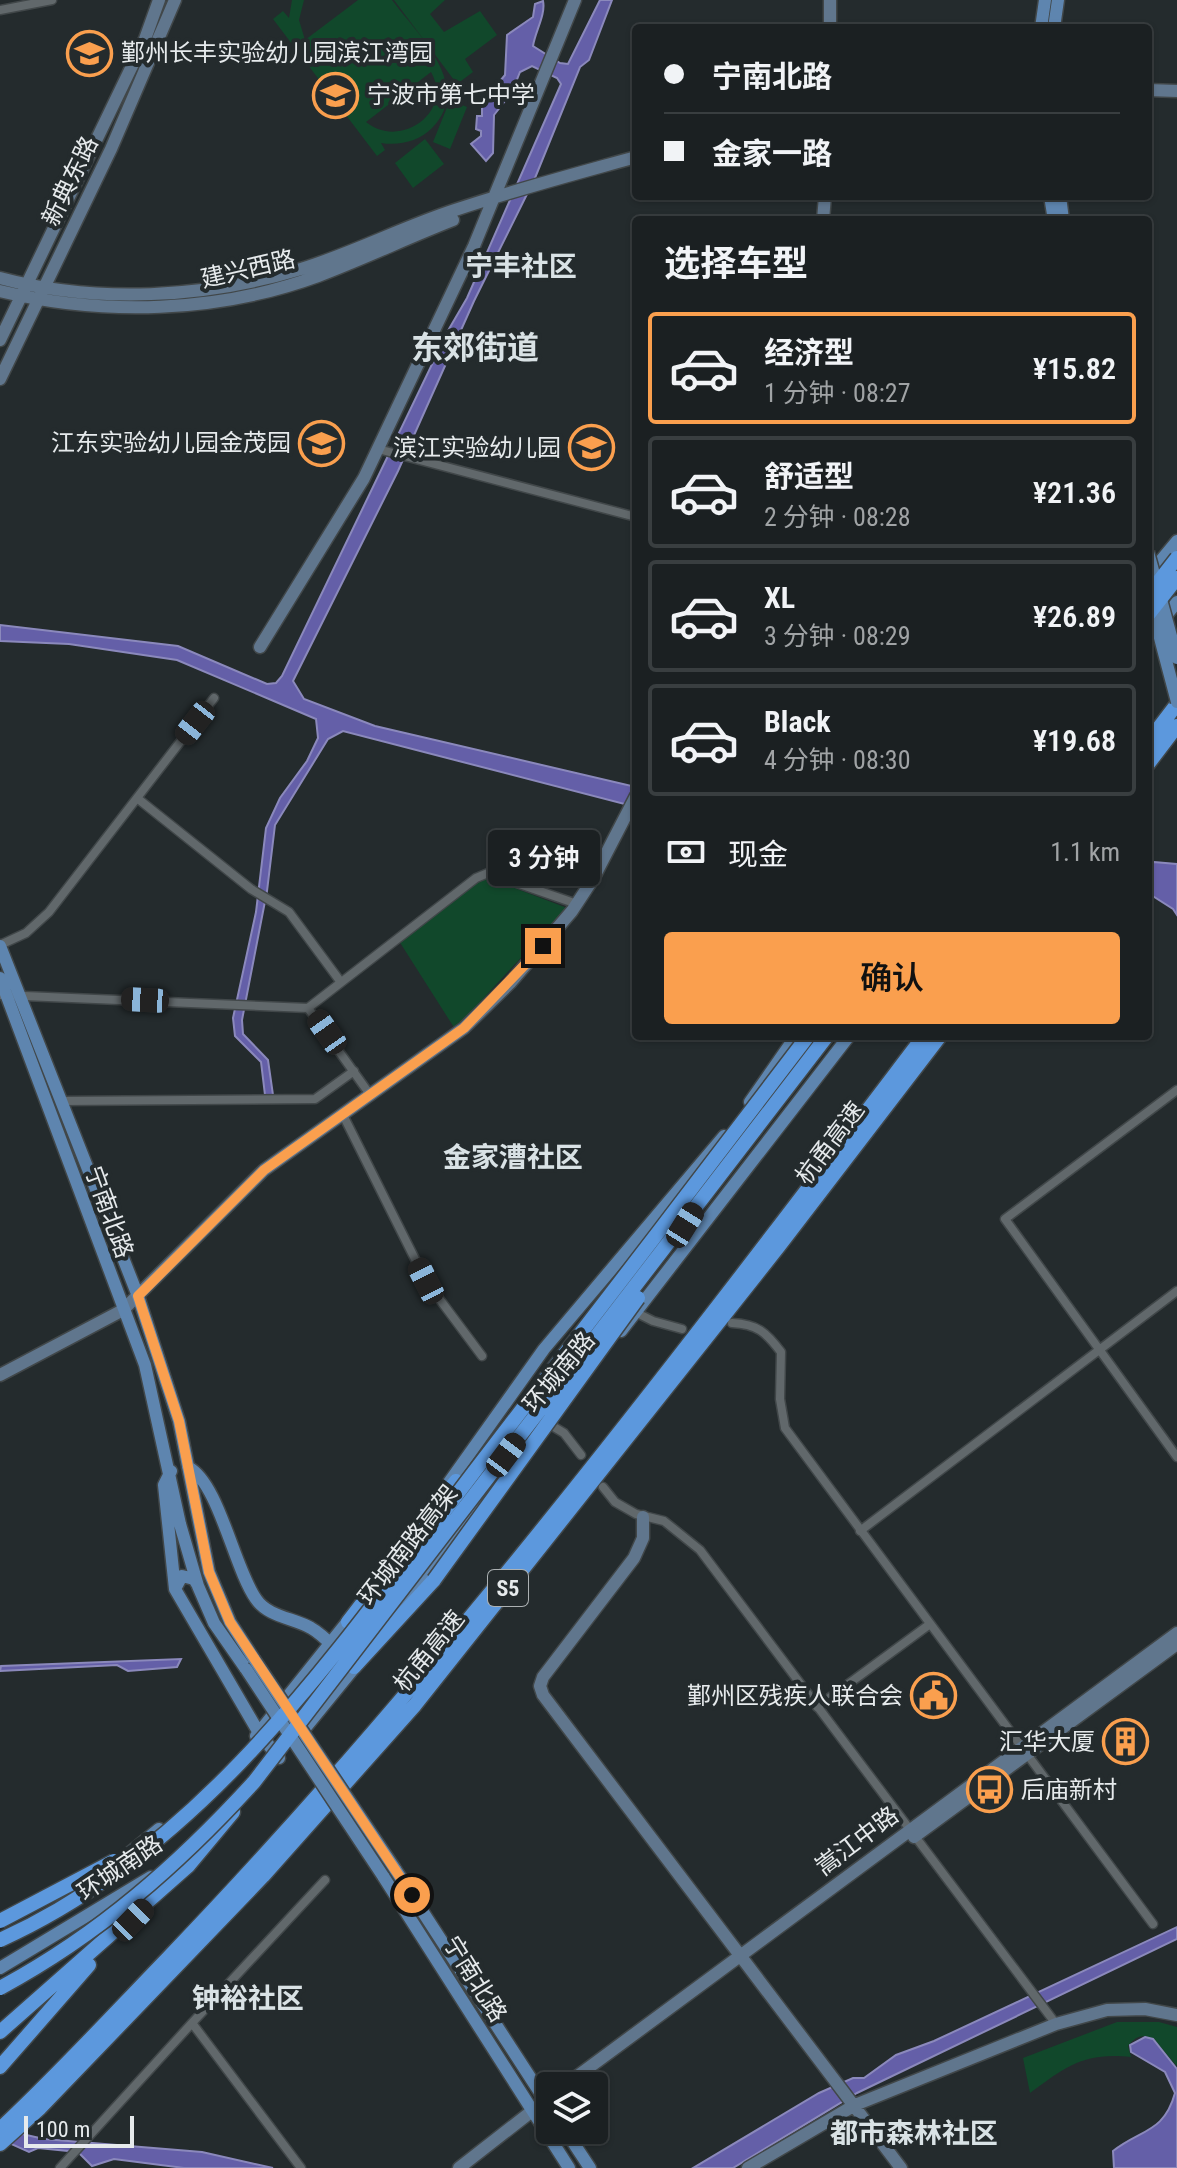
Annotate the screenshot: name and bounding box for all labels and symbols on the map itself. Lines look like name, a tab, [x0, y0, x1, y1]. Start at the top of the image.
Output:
school or university icon: 鄞州长丰实验幼儿园滨江湾园	[66, 29, 114, 77]
place label: 鄞州长丰实验幼儿园滨江湾园	[121, 39, 433, 67]
school or university icon: 宁波市第七中学	[312, 71, 360, 119]
place label: 宁波市第七中学	[367, 81, 535, 109]
street label: 新典东路	[36, 132, 104, 230]
street label: 建兴西路	[198, 245, 298, 293]
district label: 宁丰社区	[465, 250, 577, 283]
district label: 东郊街道	[411, 329, 539, 367]
school or university icon: 江东实验幼儿园金茂园	[298, 419, 346, 467]
school or university icon: 滨江实验幼儿园	[568, 424, 616, 472]
place label: 江东实验幼儿园金茂园	[51, 429, 291, 457]
place label: 滨江实验幼儿园	[393, 434, 561, 462]
car	[171, 697, 219, 749]
callout: 3 分钟	[487, 830, 599, 886]
route end	[525, 928, 561, 964]
car	[120, 987, 170, 1013]
car	[303, 1005, 351, 1059]
street label: 杭甬高速	[790, 1096, 870, 1190]
district label: 金家漕社区	[443, 1141, 583, 1174]
street label: 宁南北路	[79, 1162, 139, 1262]
car	[662, 1198, 708, 1252]
car	[404, 1254, 448, 1308]
street label: 环城南路	[517, 1326, 601, 1418]
car	[482, 1429, 530, 1481]
street label: 环城南路高架	[353, 1480, 463, 1610]
road number: S5	[488, 1570, 528, 1606]
street label: 杭甬高速	[388, 1605, 470, 1697]
public building icon: 鄞州区残疾人联合会	[910, 1672, 958, 1720]
place label: 鄞州区残疾人联合会	[687, 1682, 903, 1710]
building icon: 汇华大厦	[1102, 1718, 1150, 1766]
place label: 汇华大厦	[999, 1728, 1095, 1756]
bus stop icon: 后庙新村	[966, 1766, 1014, 1814]
place label: 后庙新村	[1021, 1776, 1117, 1804]
street label: 嵩江中路	[810, 1801, 904, 1881]
street label: 环城南路	[72, 1830, 168, 1906]
route start	[394, 1877, 430, 1913]
car	[108, 1894, 158, 1946]
street label: 宁南北路	[438, 1931, 512, 2027]
district label: 钟裕社区	[192, 1982, 304, 2015]
scale bar	[24, 2112, 134, 2148]
district label: 都市森林社区	[830, 2117, 998, 2150]

